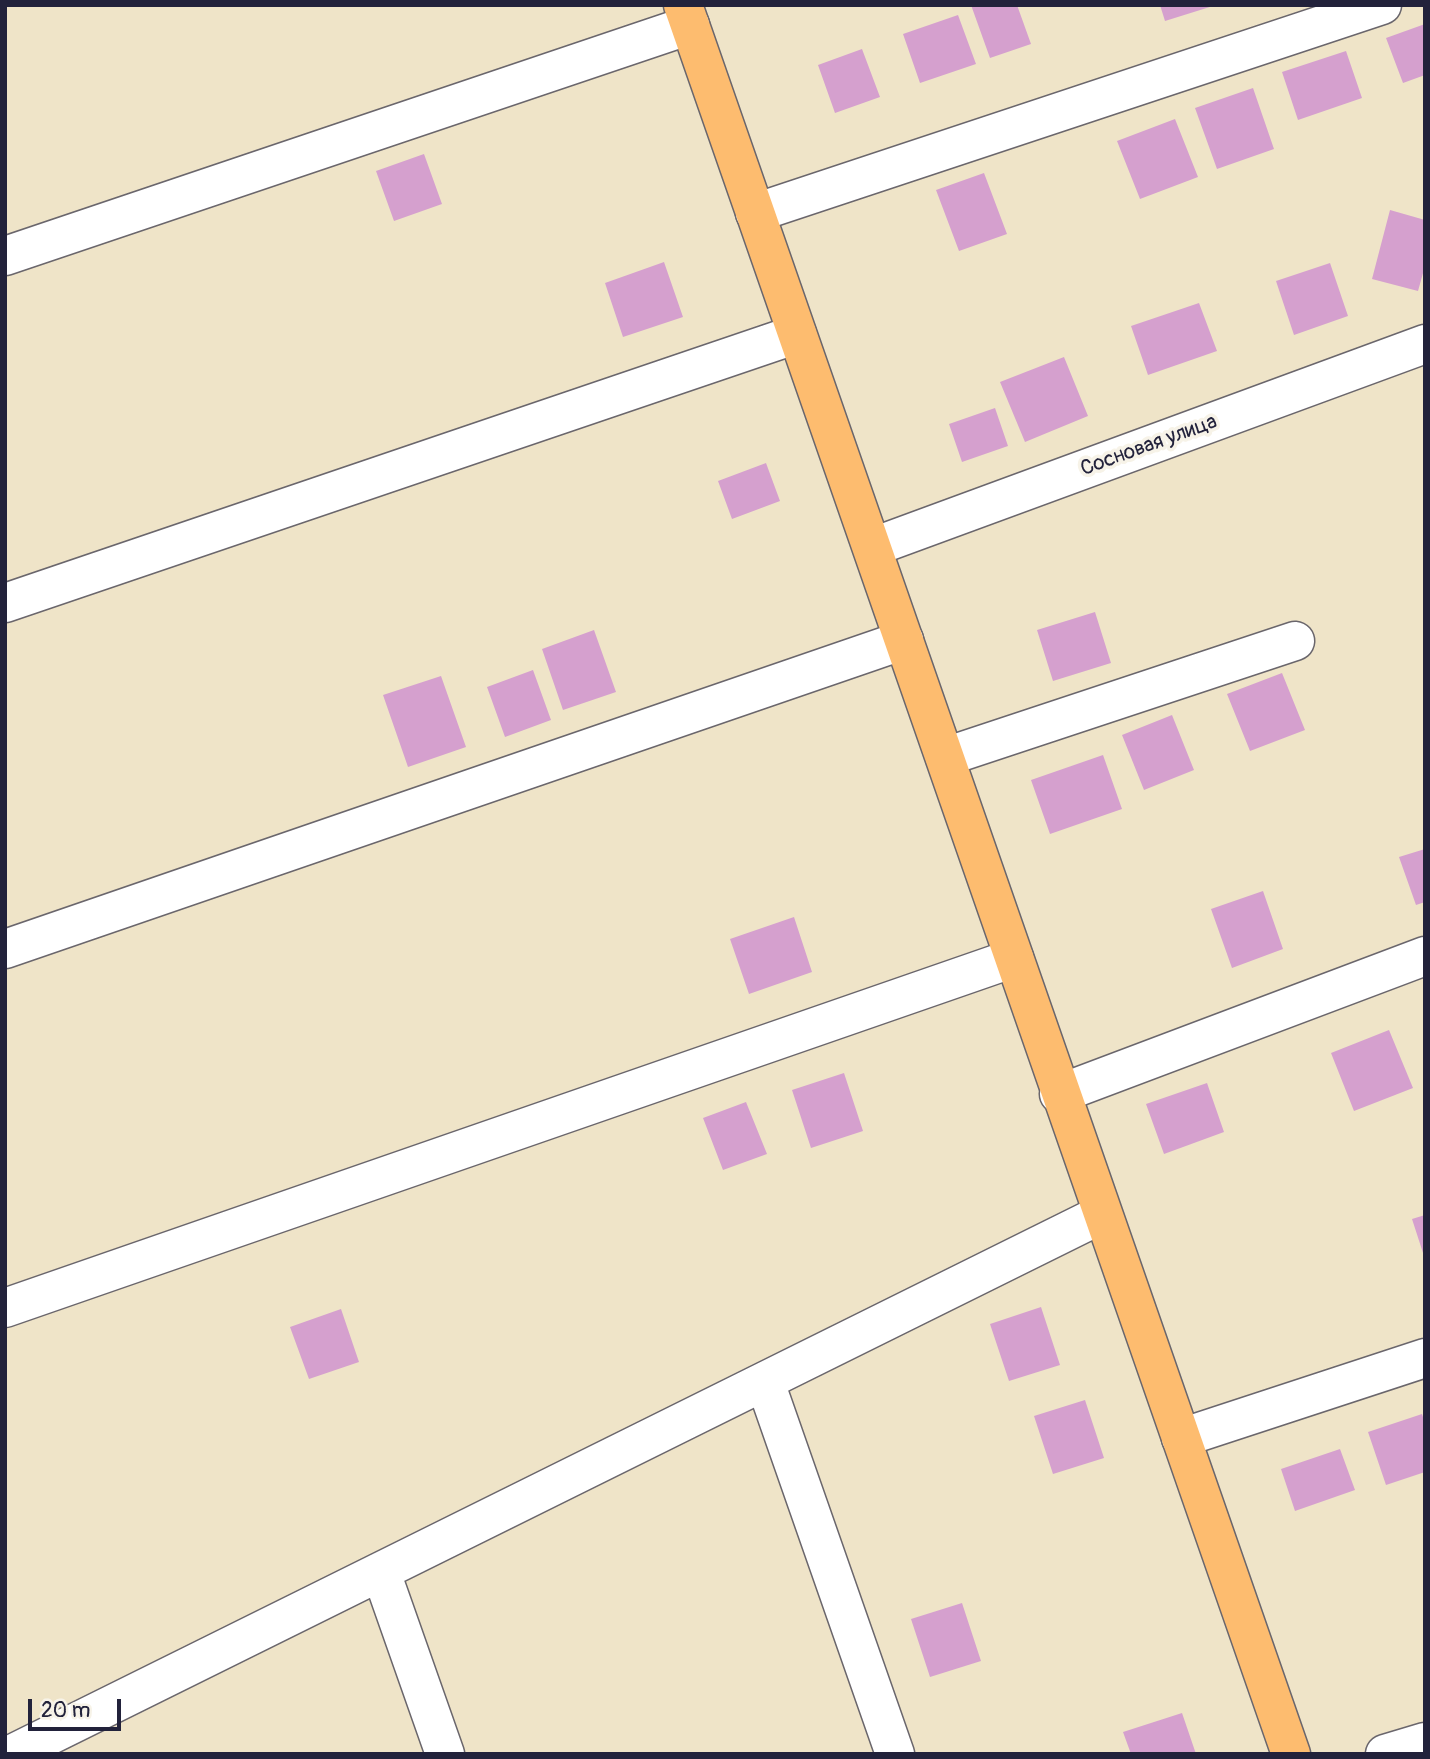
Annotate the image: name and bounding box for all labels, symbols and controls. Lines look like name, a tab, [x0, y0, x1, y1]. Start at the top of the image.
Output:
street label: Сосновая улица	[1077, 410, 1221, 482]
scale bar	[32, 1686, 124, 1730]
text: 20 m	[41, 1697, 90, 1724]

